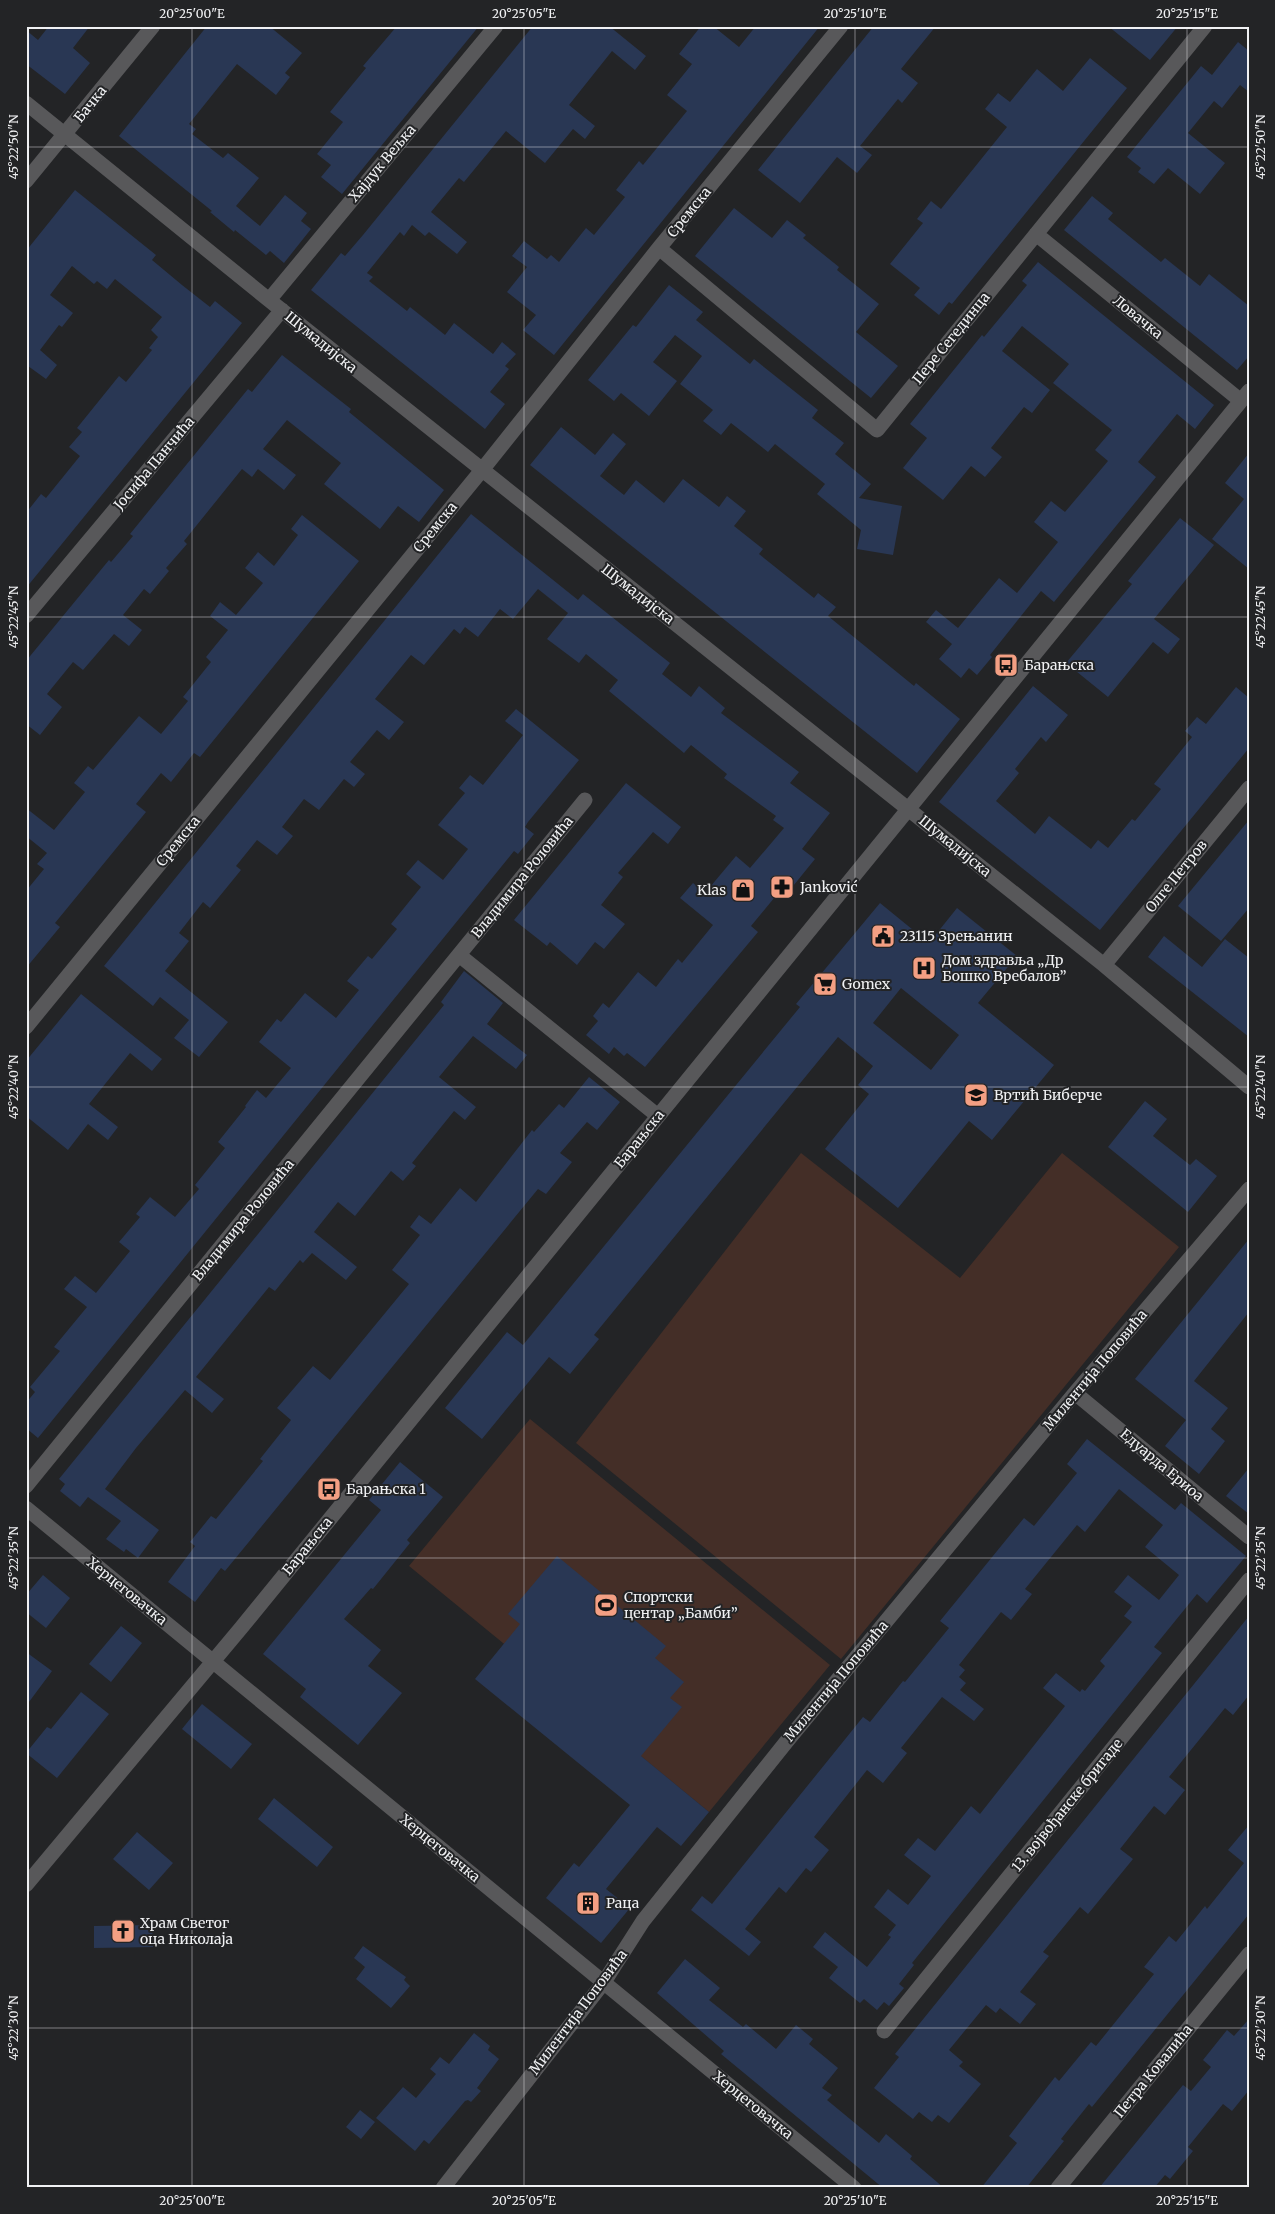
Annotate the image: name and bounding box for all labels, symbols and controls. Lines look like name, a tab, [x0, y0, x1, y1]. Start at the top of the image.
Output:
text: 20°25'00"E	[159, 6, 225, 21]
text: 20°25'05"E	[492, 6, 556, 21]
text: 20°25'10"E	[824, 6, 887, 21]
text: 20°25'15"E	[1156, 6, 1218, 21]
street label: Бачка	[70, 82, 111, 126]
text: 45°22'50"N	[6, 114, 21, 179]
text: 45°22'50"N	[1253, 114, 1268, 179]
street label: Хајдук Вељка	[344, 120, 420, 205]
street label: Сремска	[663, 183, 715, 241]
street label: Пере Сегединца	[908, 288, 994, 388]
street label: Ловачка	[1109, 291, 1167, 343]
street label: Шумадијска	[281, 307, 361, 377]
street label: Јосифа Панчића	[109, 412, 199, 514]
street label: Сремска	[409, 498, 461, 556]
street label: Шумадијска	[598, 560, 679, 628]
text: 45°22'45"N	[6, 585, 21, 648]
text: 45°22'45"N	[1253, 585, 1268, 648]
bus stop icon: Барањска	[993, 652, 1019, 678]
place label: Барањска	[1024, 656, 1094, 674]
street label: Шумадијска	[915, 811, 995, 881]
street label: Сремска	[152, 812, 204, 870]
street label: Владимира Роловића	[467, 812, 577, 942]
street label: Олге Петров	[1141, 836, 1211, 916]
pharmacy icon: Janković	[769, 874, 795, 900]
shop icon: Klas	[730, 877, 756, 903]
place label: Janković	[799, 878, 858, 896]
place label: Klas	[697, 881, 726, 899]
public building icon: 23115 Зрењанин	[870, 923, 896, 949]
place label: 23115 Зрењанин	[900, 927, 1013, 945]
place label: Дом здравља „Др Бошко Вребалов”	[942, 951, 1066, 985]
hospital icon: Дом здравља „Др Бошко Вребалов”	[911, 955, 937, 981]
supermarket icon: Gomex	[812, 971, 838, 997]
place label: Gomex	[842, 975, 891, 993]
text: 45°22'40"N	[6, 1054, 21, 1119]
text: 45°22'40"N	[1253, 1054, 1268, 1119]
school or university icon: Вртић Биберче	[963, 1082, 989, 1108]
place label: Вртић Биберче	[994, 1086, 1102, 1104]
street label: Барањска	[610, 1106, 668, 1172]
street label: Владимира Роловића	[188, 1155, 298, 1285]
street label: Милентија Поповића	[1039, 1305, 1151, 1434]
street label: Едуарда Ериоа	[1116, 1425, 1208, 1506]
bus stop icon: Барањска 1	[316, 1476, 342, 1502]
place label: Барањска 1	[346, 1480, 426, 1498]
street label: Барањска	[278, 1513, 336, 1579]
text: 45°22'35"N	[6, 1526, 21, 1590]
text: 45°22'35"N	[1253, 1526, 1268, 1590]
street label: Херцеговачка	[83, 1553, 171, 1629]
place label: Спортски центар „Бамби”	[624, 1588, 738, 1622]
sports icon: Спортски центар „Бамби”	[593, 1592, 619, 1618]
street label: Милентија Поповића	[780, 1616, 892, 1745]
street label: 13. војвођанске бригаде	[1008, 1735, 1126, 1875]
street label: Херцеговачка	[396, 1810, 484, 1886]
building icon: Раца	[575, 1890, 601, 1916]
place label: Раца	[606, 1894, 640, 1912]
place label: Храм Светог оца Николаја	[140, 1914, 234, 1948]
church icon: Храм Светог оца Николаја	[110, 1918, 136, 1944]
street label: Милентија Поповића	[525, 1945, 631, 2078]
text: 45°22'30"N	[6, 1995, 21, 2061]
text: 45°22'30"N	[1253, 1995, 1268, 2061]
street label: Петра Ковалића	[1110, 2020, 1196, 2121]
street label: Херцеговачка	[709, 2067, 797, 2143]
text: 20°25'00"E	[159, 2193, 225, 2208]
text: 20°25'05"E	[492, 2193, 556, 2208]
text: 20°25'10"E	[824, 2193, 887, 2208]
text: 20°25'15"E	[1156, 2193, 1218, 2208]

